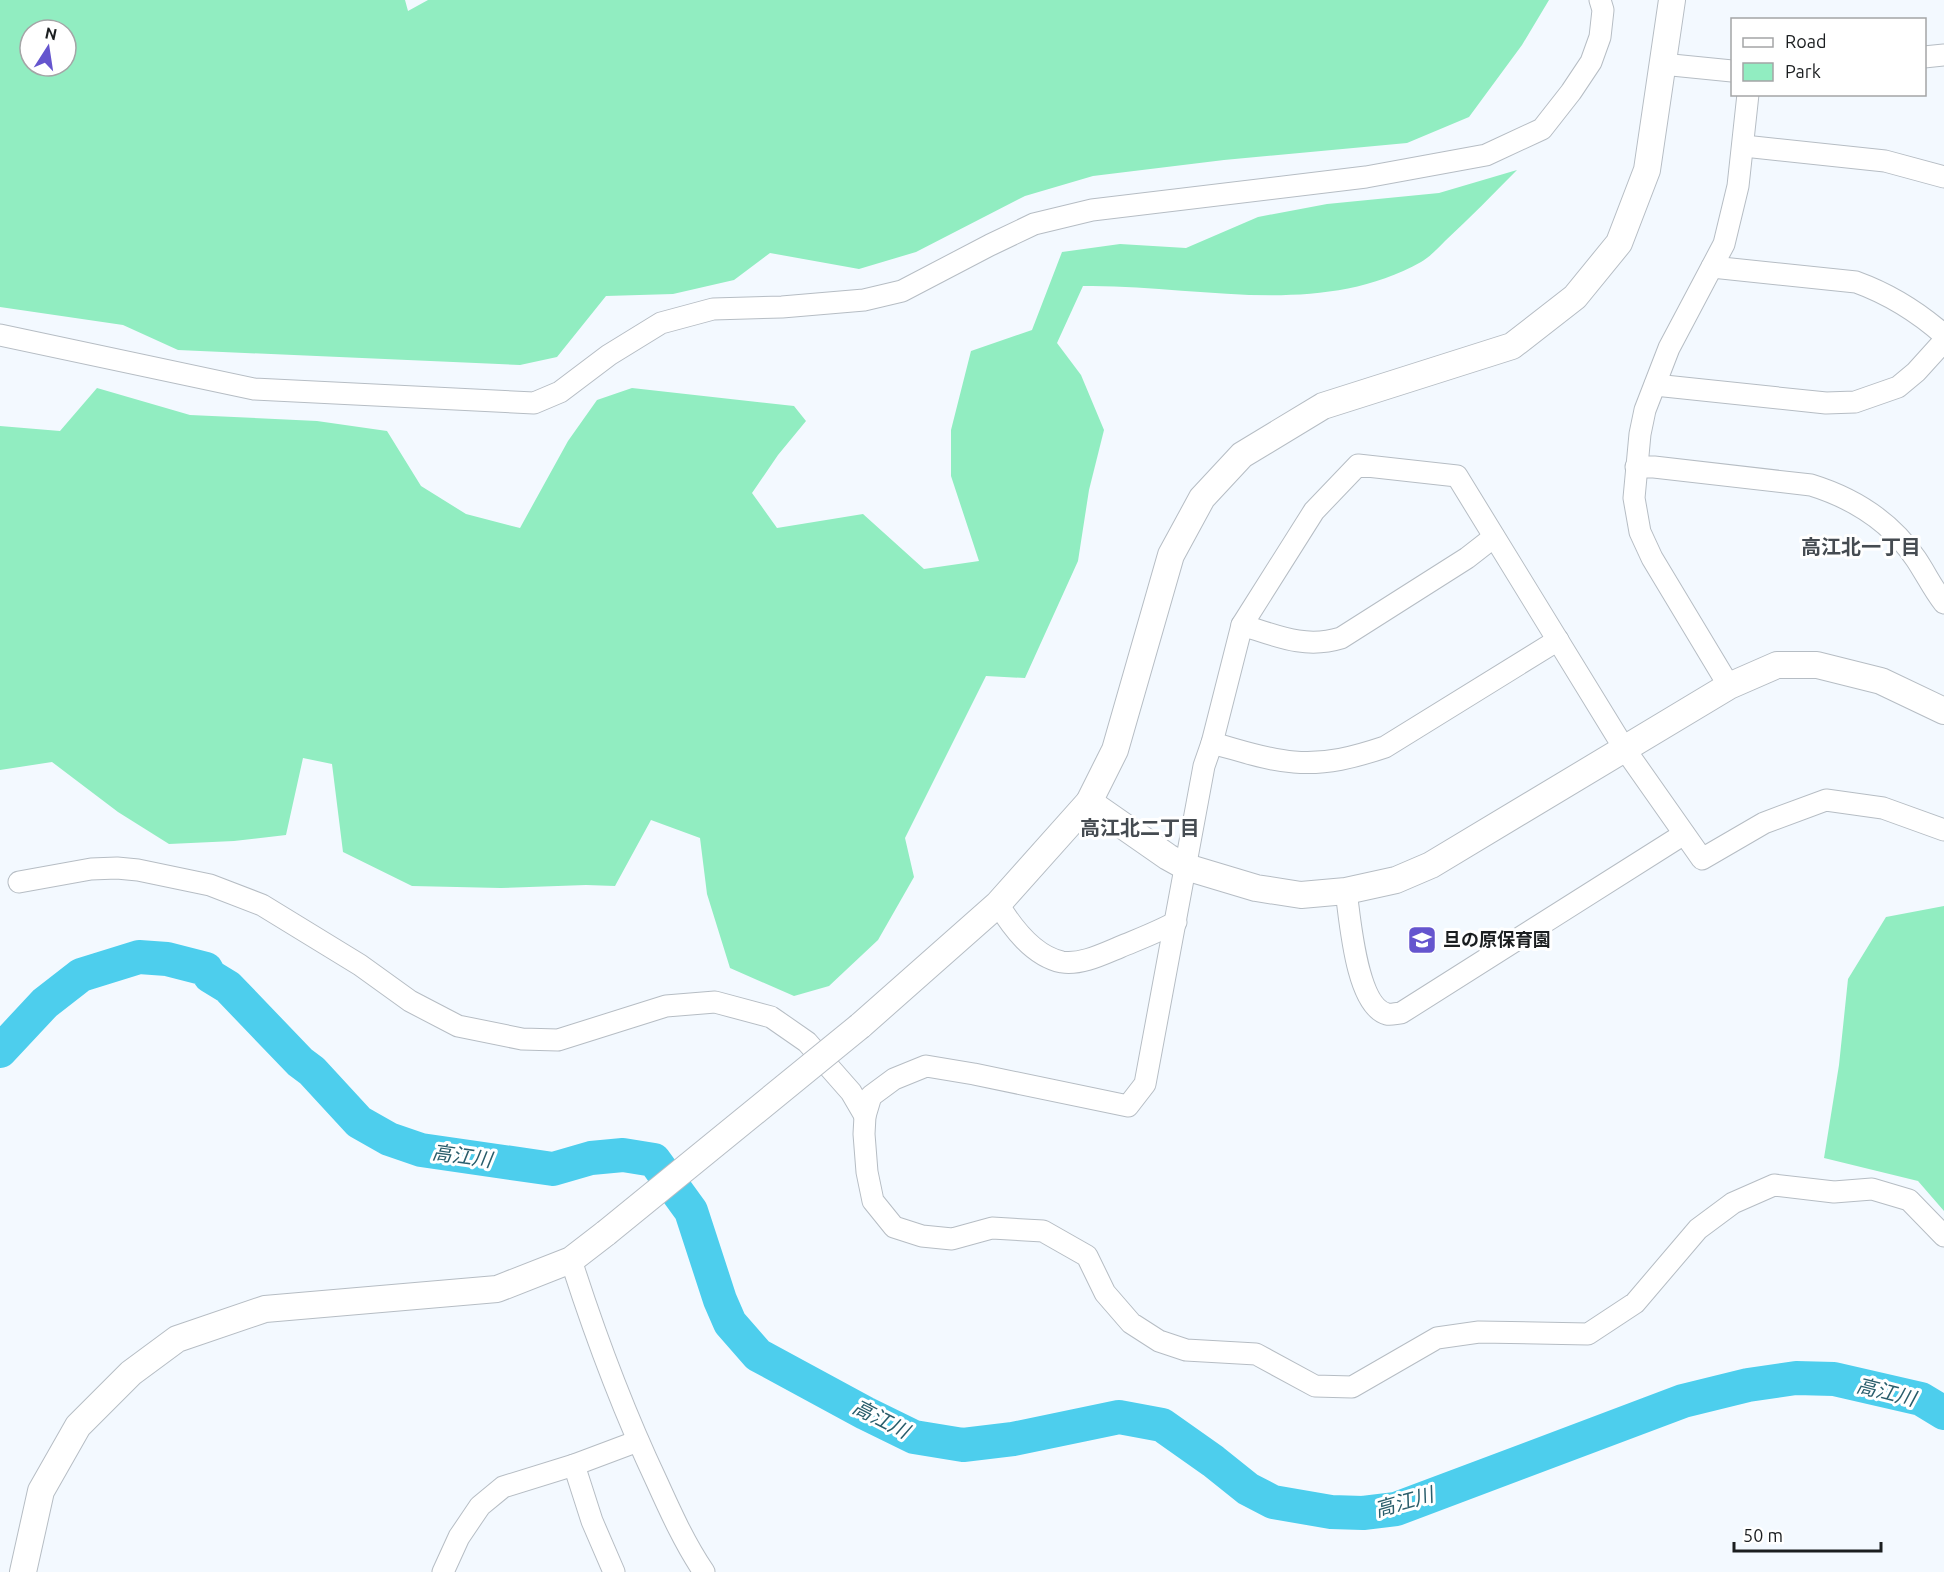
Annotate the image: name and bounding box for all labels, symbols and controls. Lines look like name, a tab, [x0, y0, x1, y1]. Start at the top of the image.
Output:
north arrow	[18, 18, 78, 78]
legend	[1731, 18, 1926, 96]
text: N	[43, 23, 59, 43]
text: Road	[1785, 31, 1827, 51]
text: Park	[1785, 61, 1821, 81]
district label: 高江北一丁目	[1801, 535, 1921, 558]
district label: 高江北二丁目	[1080, 816, 1200, 839]
school or university icon: 旦の原保育園	[1406, 924, 1438, 956]
place label: 旦の原保育園	[1443, 929, 1551, 949]
water label: 高江川	[431, 1140, 495, 1171]
water label: 高江川	[1854, 1373, 1920, 1410]
water label: 高江川	[849, 1395, 915, 1443]
water label: 高江川	[1372, 1482, 1438, 1521]
scale bar	[1734, 1515, 1881, 1553]
text: 50 m	[1743, 1525, 1783, 1545]

